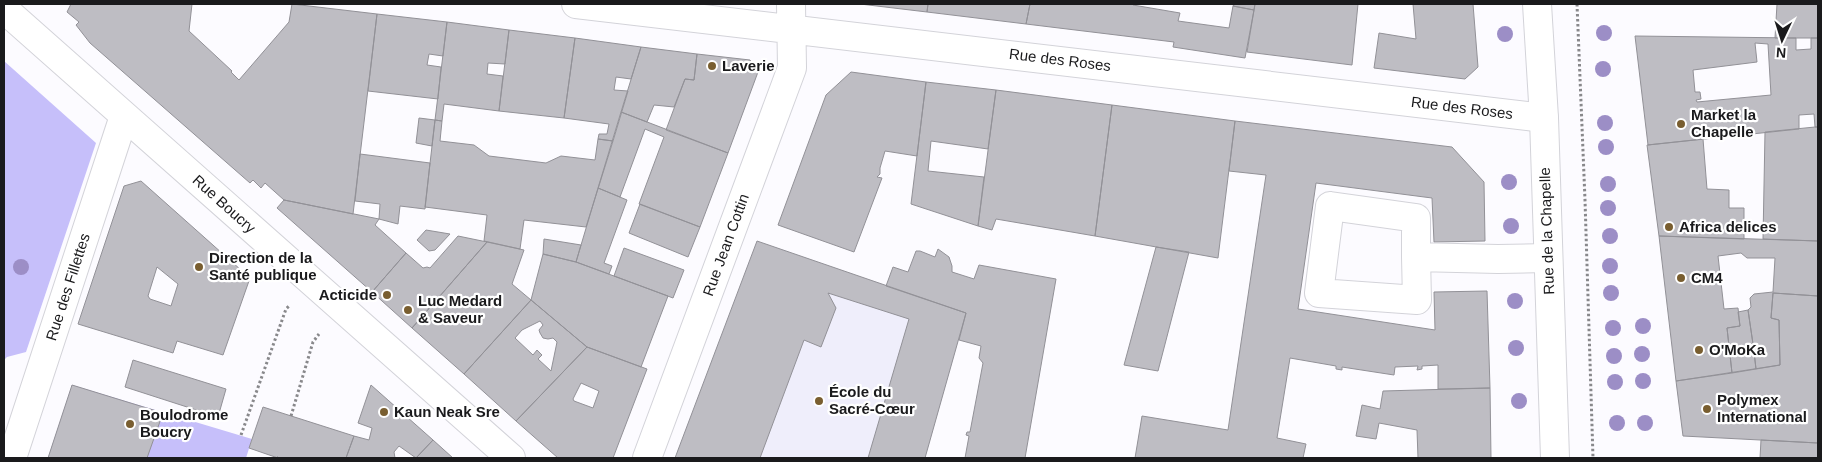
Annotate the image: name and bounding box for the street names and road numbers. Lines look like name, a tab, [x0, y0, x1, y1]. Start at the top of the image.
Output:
street label: Rue des Roses	[1008, 45, 1112, 74]
street label: Rue des Roses	[1410, 93, 1514, 122]
street label: Rue de la Chapelle	[1536, 167, 1557, 295]
street label: Rue Boucry	[190, 171, 260, 236]
street label: Rue Jean Cottin	[699, 191, 752, 298]
street label: Rue des Fillettes	[42, 231, 93, 343]

